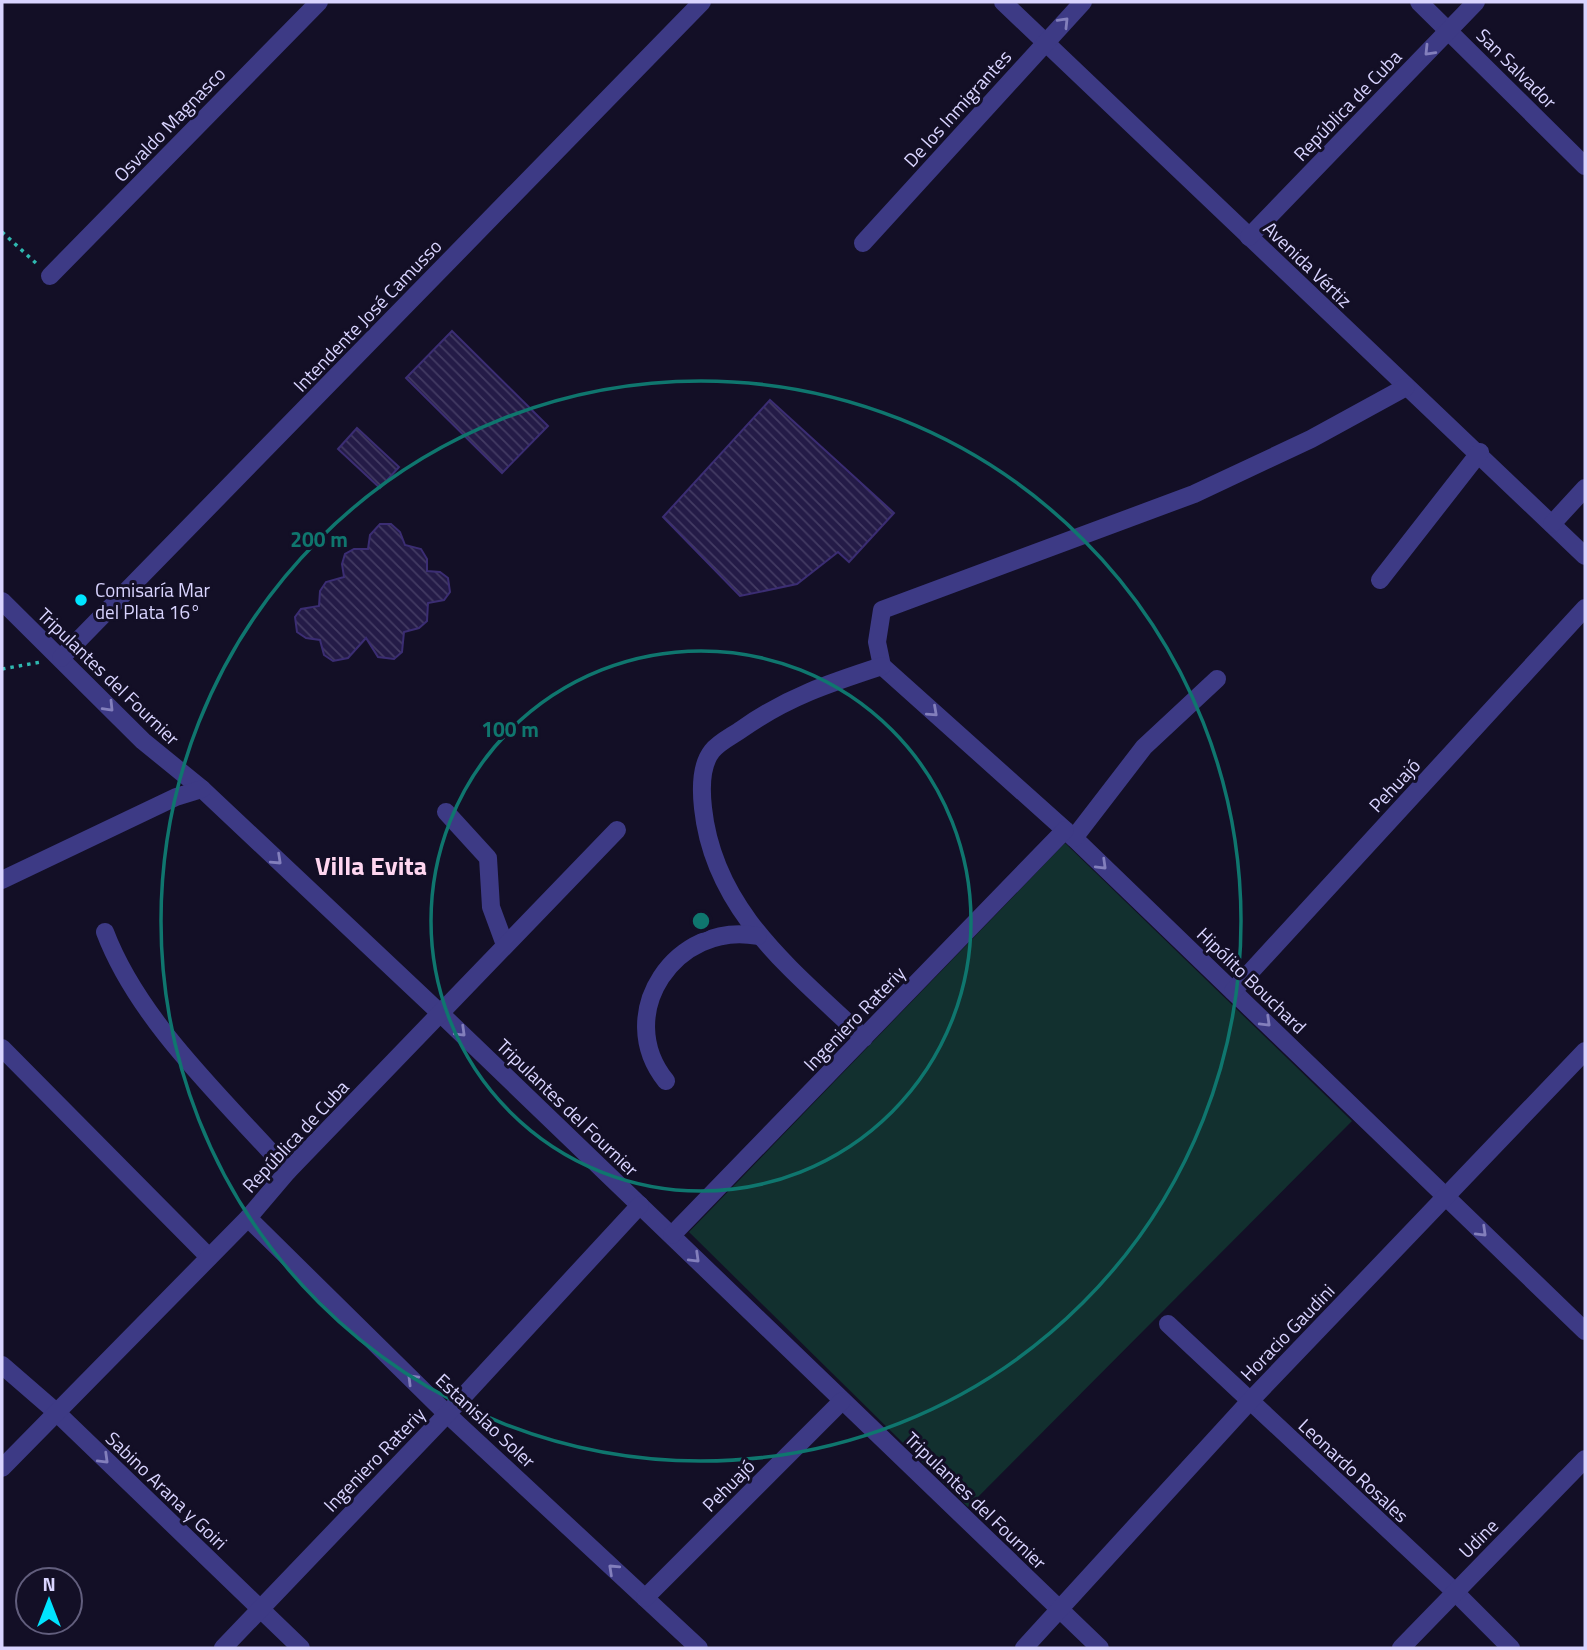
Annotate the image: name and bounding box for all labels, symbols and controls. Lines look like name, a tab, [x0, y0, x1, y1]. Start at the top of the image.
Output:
one-way arrow	[1056, 17, 1069, 30]
street label: San Salvador	[1470, 21, 1564, 115]
street label: República de Cuba	[1286, 42, 1408, 167]
street label: De los Inmigrantes	[896, 43, 1018, 173]
one-way arrow	[1424, 43, 1437, 56]
street label: Osvaldo Magnasco	[106, 60, 232, 188]
street label: Avenida Vértiz	[1257, 214, 1359, 314]
street label: Intendente José Camusso	[286, 232, 448, 398]
text: 200 m	[290, 523, 348, 555]
place label: Comisaría Mar del Plata 16°	[95, 575, 210, 626]
marker: Comisaría Mar del Plata 16°	[73, 592, 89, 608]
street label: Tripulantes del Fournier	[31, 600, 187, 752]
one-way arrow	[101, 699, 113, 711]
one-way arrow	[925, 704, 938, 716]
text: 100 m	[481, 713, 539, 745]
street label: Pehuajó	[1361, 751, 1427, 819]
district label: Villa Evita	[315, 846, 427, 885]
one-way arrow	[269, 852, 282, 864]
one-way arrow	[1094, 856, 1107, 869]
centre of rings	[689, 909, 713, 933]
street label: Hipólito Bouchard	[1191, 920, 1313, 1040]
street label: Ingeniero Rateriy	[796, 959, 912, 1077]
one-way arrow	[1257, 1014, 1270, 1027]
one-way arrow	[453, 1024, 466, 1037]
street label: Tripulantes del Fournier	[490, 1031, 646, 1183]
street label: República de Cuba	[235, 1073, 355, 1199]
one-way arrow	[1474, 1223, 1487, 1236]
one-way arrow	[687, 1250, 700, 1263]
street label: Horacio Gaudini	[1233, 1277, 1341, 1387]
street label: Estanislao Soler	[429, 1366, 543, 1474]
one-way arrow	[407, 1374, 420, 1387]
street label: Ingeniero Rateriy	[316, 1400, 432, 1518]
street label: Leonardo Rosales	[1292, 1411, 1416, 1529]
street label: Sabino Arana y Goiri	[99, 1424, 235, 1556]
street label: Tripulantes del Fournier	[898, 1424, 1054, 1576]
one-way arrow	[96, 1450, 109, 1463]
street label: Pehuajó	[695, 1452, 761, 1518]
street label: Udine	[1451, 1511, 1505, 1565]
one-way arrow	[608, 1564, 621, 1577]
north arrow	[14, 1566, 84, 1636]
text: N	[42, 1569, 56, 1598]

